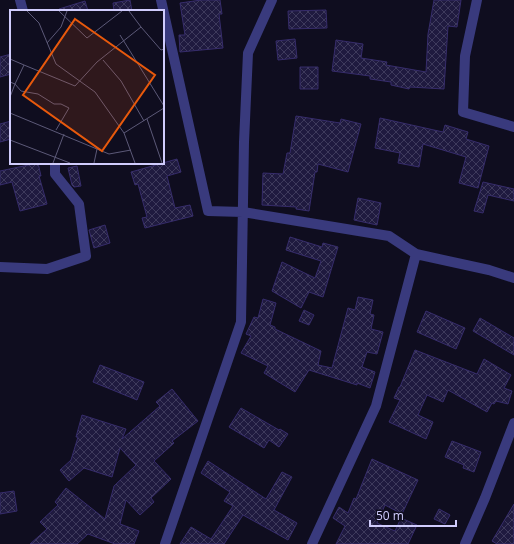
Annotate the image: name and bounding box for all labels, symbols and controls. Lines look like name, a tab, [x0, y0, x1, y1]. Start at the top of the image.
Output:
inset map	[10, 10, 164, 164]
scale bar	[370, 502, 456, 528]
text: 50 m	[376, 507, 404, 524]

